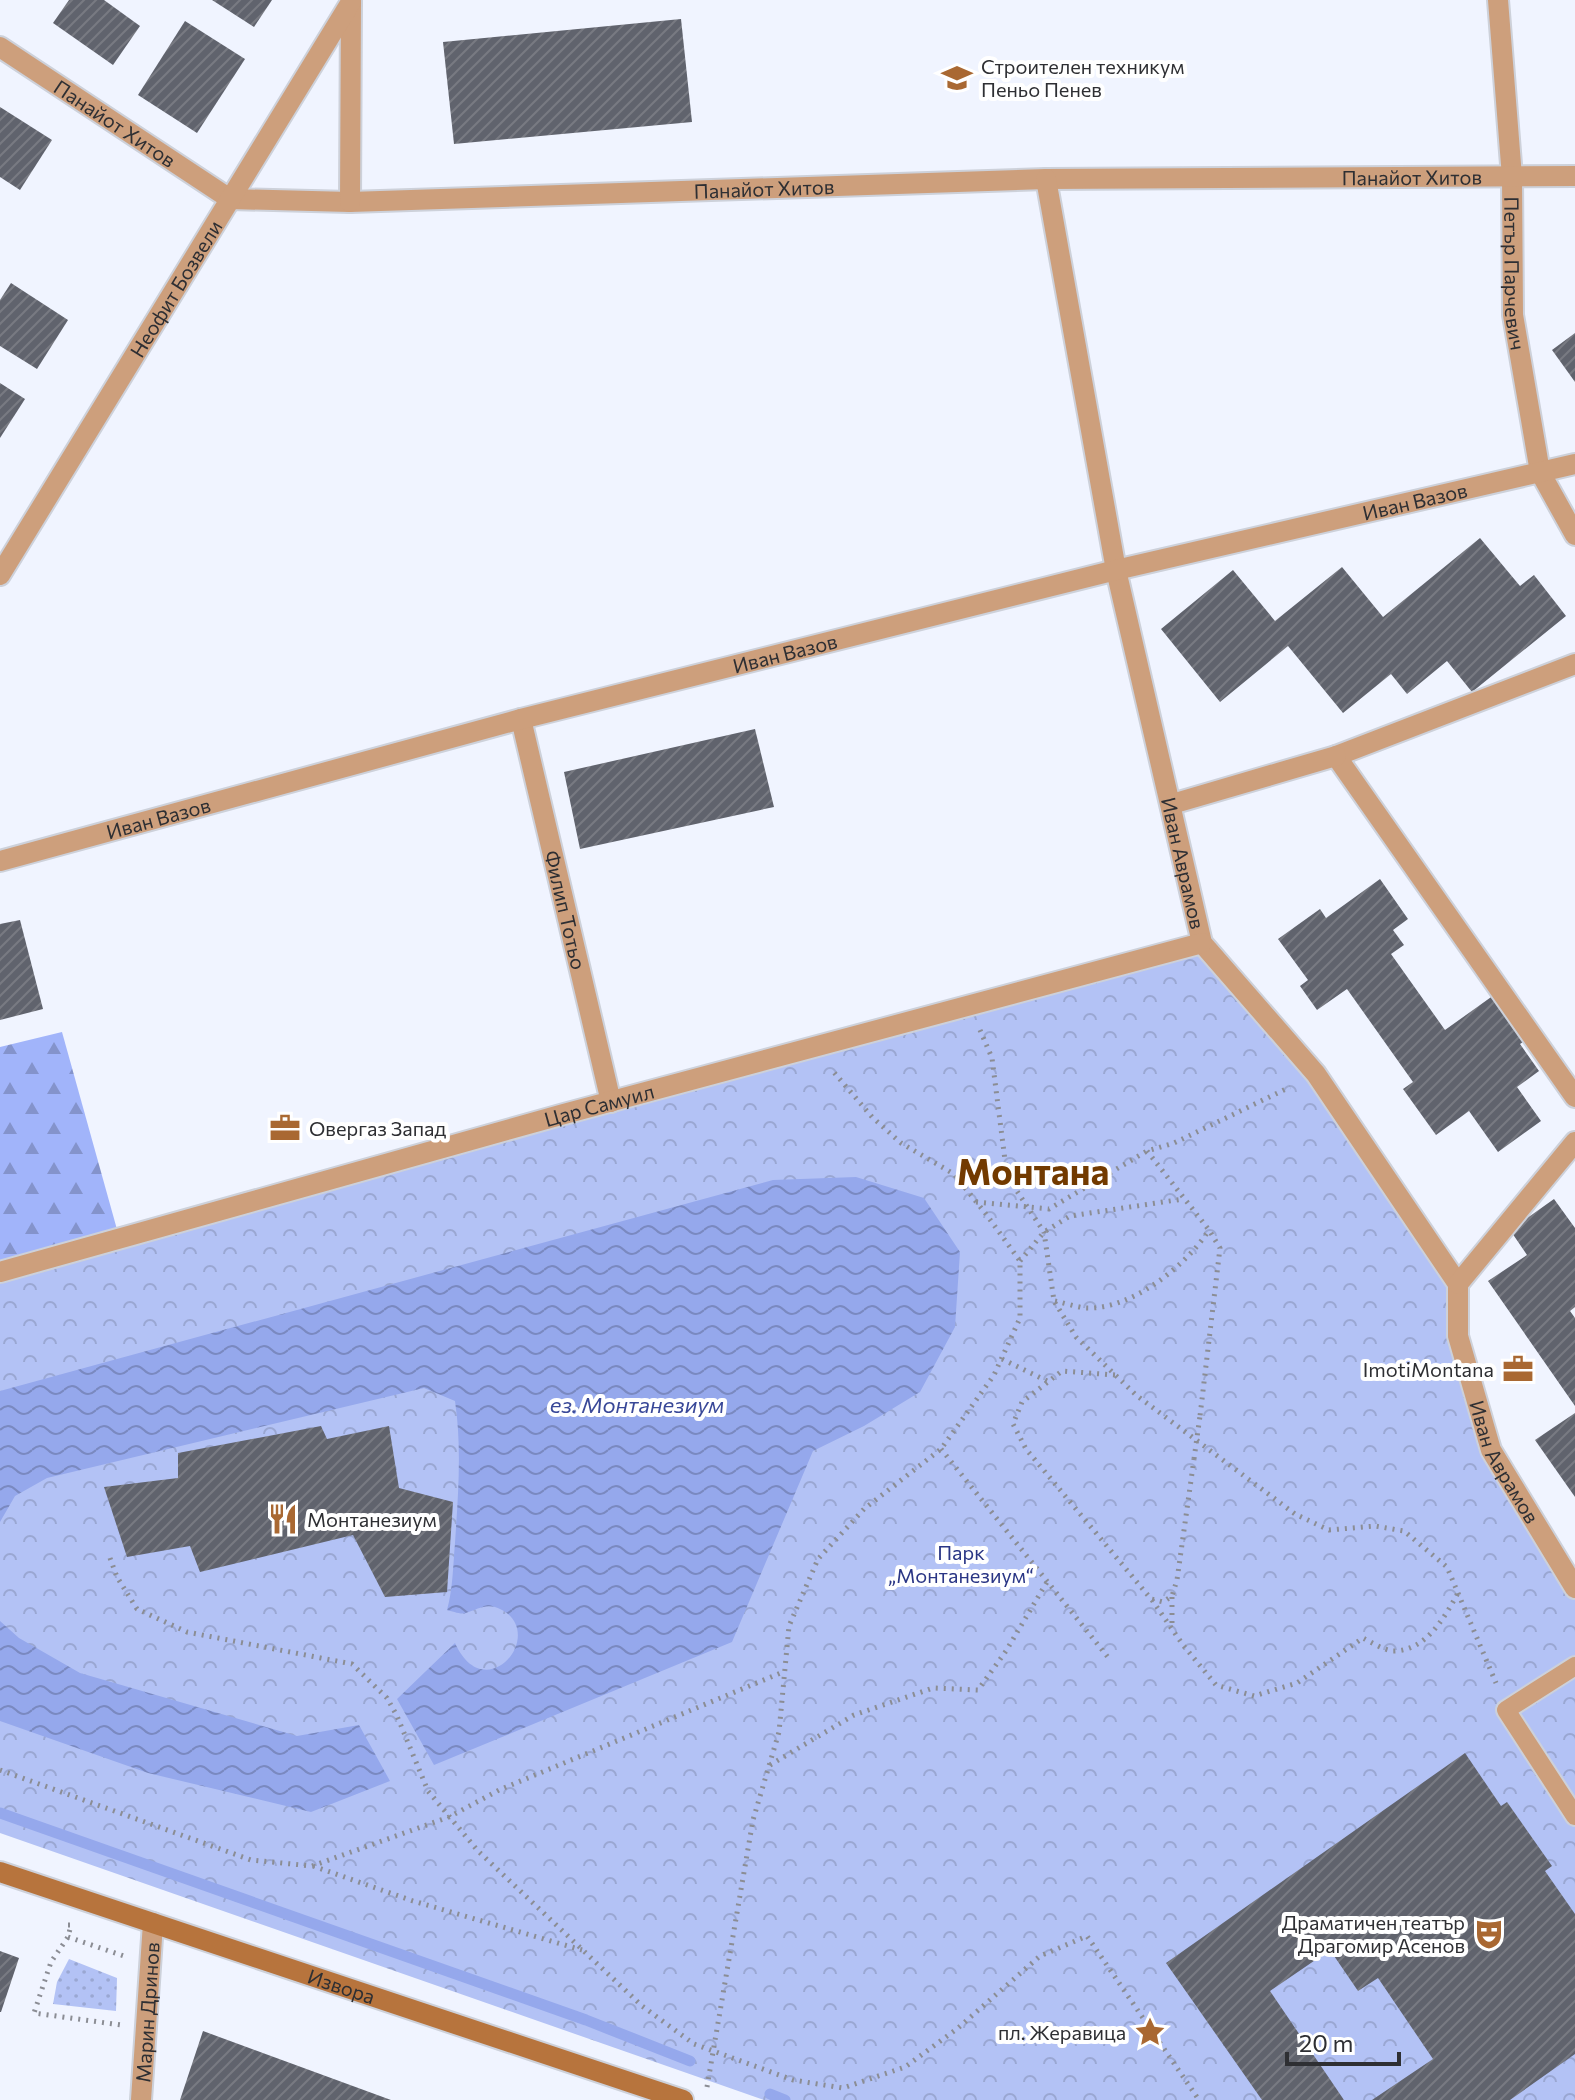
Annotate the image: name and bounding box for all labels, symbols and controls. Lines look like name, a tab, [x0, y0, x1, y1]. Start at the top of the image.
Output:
place label: Строителен техникум Пеньо Пенев	[981, 54, 1185, 101]
school or university icon: Строителен техникум Пеньо Пенев	[940, 61, 974, 95]
street label: Панайот Хитов	[50, 74, 180, 172]
street label: Панайот Хитов	[1342, 165, 1482, 189]
street label: Панайот Хитов	[693, 174, 835, 203]
street label: Петър Парчевич	[1500, 196, 1531, 352]
street label: Неофит Бозвели	[124, 216, 227, 361]
street label: Иван Вазов	[1360, 477, 1470, 525]
street label: Иван Вазов	[730, 628, 840, 678]
street label: Иван Вазов	[104, 792, 213, 844]
street label: Иван Аврамов	[1157, 795, 1210, 931]
street label: Филип Тотьо	[540, 848, 591, 972]
street label: Цар Самуил	[541, 1078, 657, 1131]
office icon: Овергаз Запад	[268, 1111, 302, 1145]
place label: Овергаз Запад	[309, 1116, 446, 1140]
district label: Монтана	[957, 1148, 1109, 1192]
office icon: ImotiMontana	[1501, 1352, 1535, 1386]
place label: ImotiMontana	[1363, 1357, 1494, 1381]
water label: ез. Монтанезиум	[550, 1391, 724, 1418]
street label: Иван Аврамов	[1465, 1398, 1545, 1528]
restaurant icon: Монтанезиум	[266, 1502, 300, 1536]
place label: Монтанезиум	[307, 1507, 437, 1531]
park label: Парк „Монтанезиум“	[888, 1540, 1034, 1587]
place label: Драматичен театър Драгомир Асенов	[1282, 1910, 1465, 1957]
theatre icon: Драматичен театър Драгомир Асенов	[1472, 1917, 1506, 1951]
street label: Марин Дринов	[130, 1941, 164, 2083]
street label: Извора	[305, 1964, 378, 2008]
place icon: пл. Жеравица	[1133, 2015, 1167, 2049]
scale bar	[1287, 2016, 1399, 2066]
place label: пл. Жеравица	[998, 2020, 1126, 2044]
text: 20 m	[1299, 2028, 1353, 2057]

